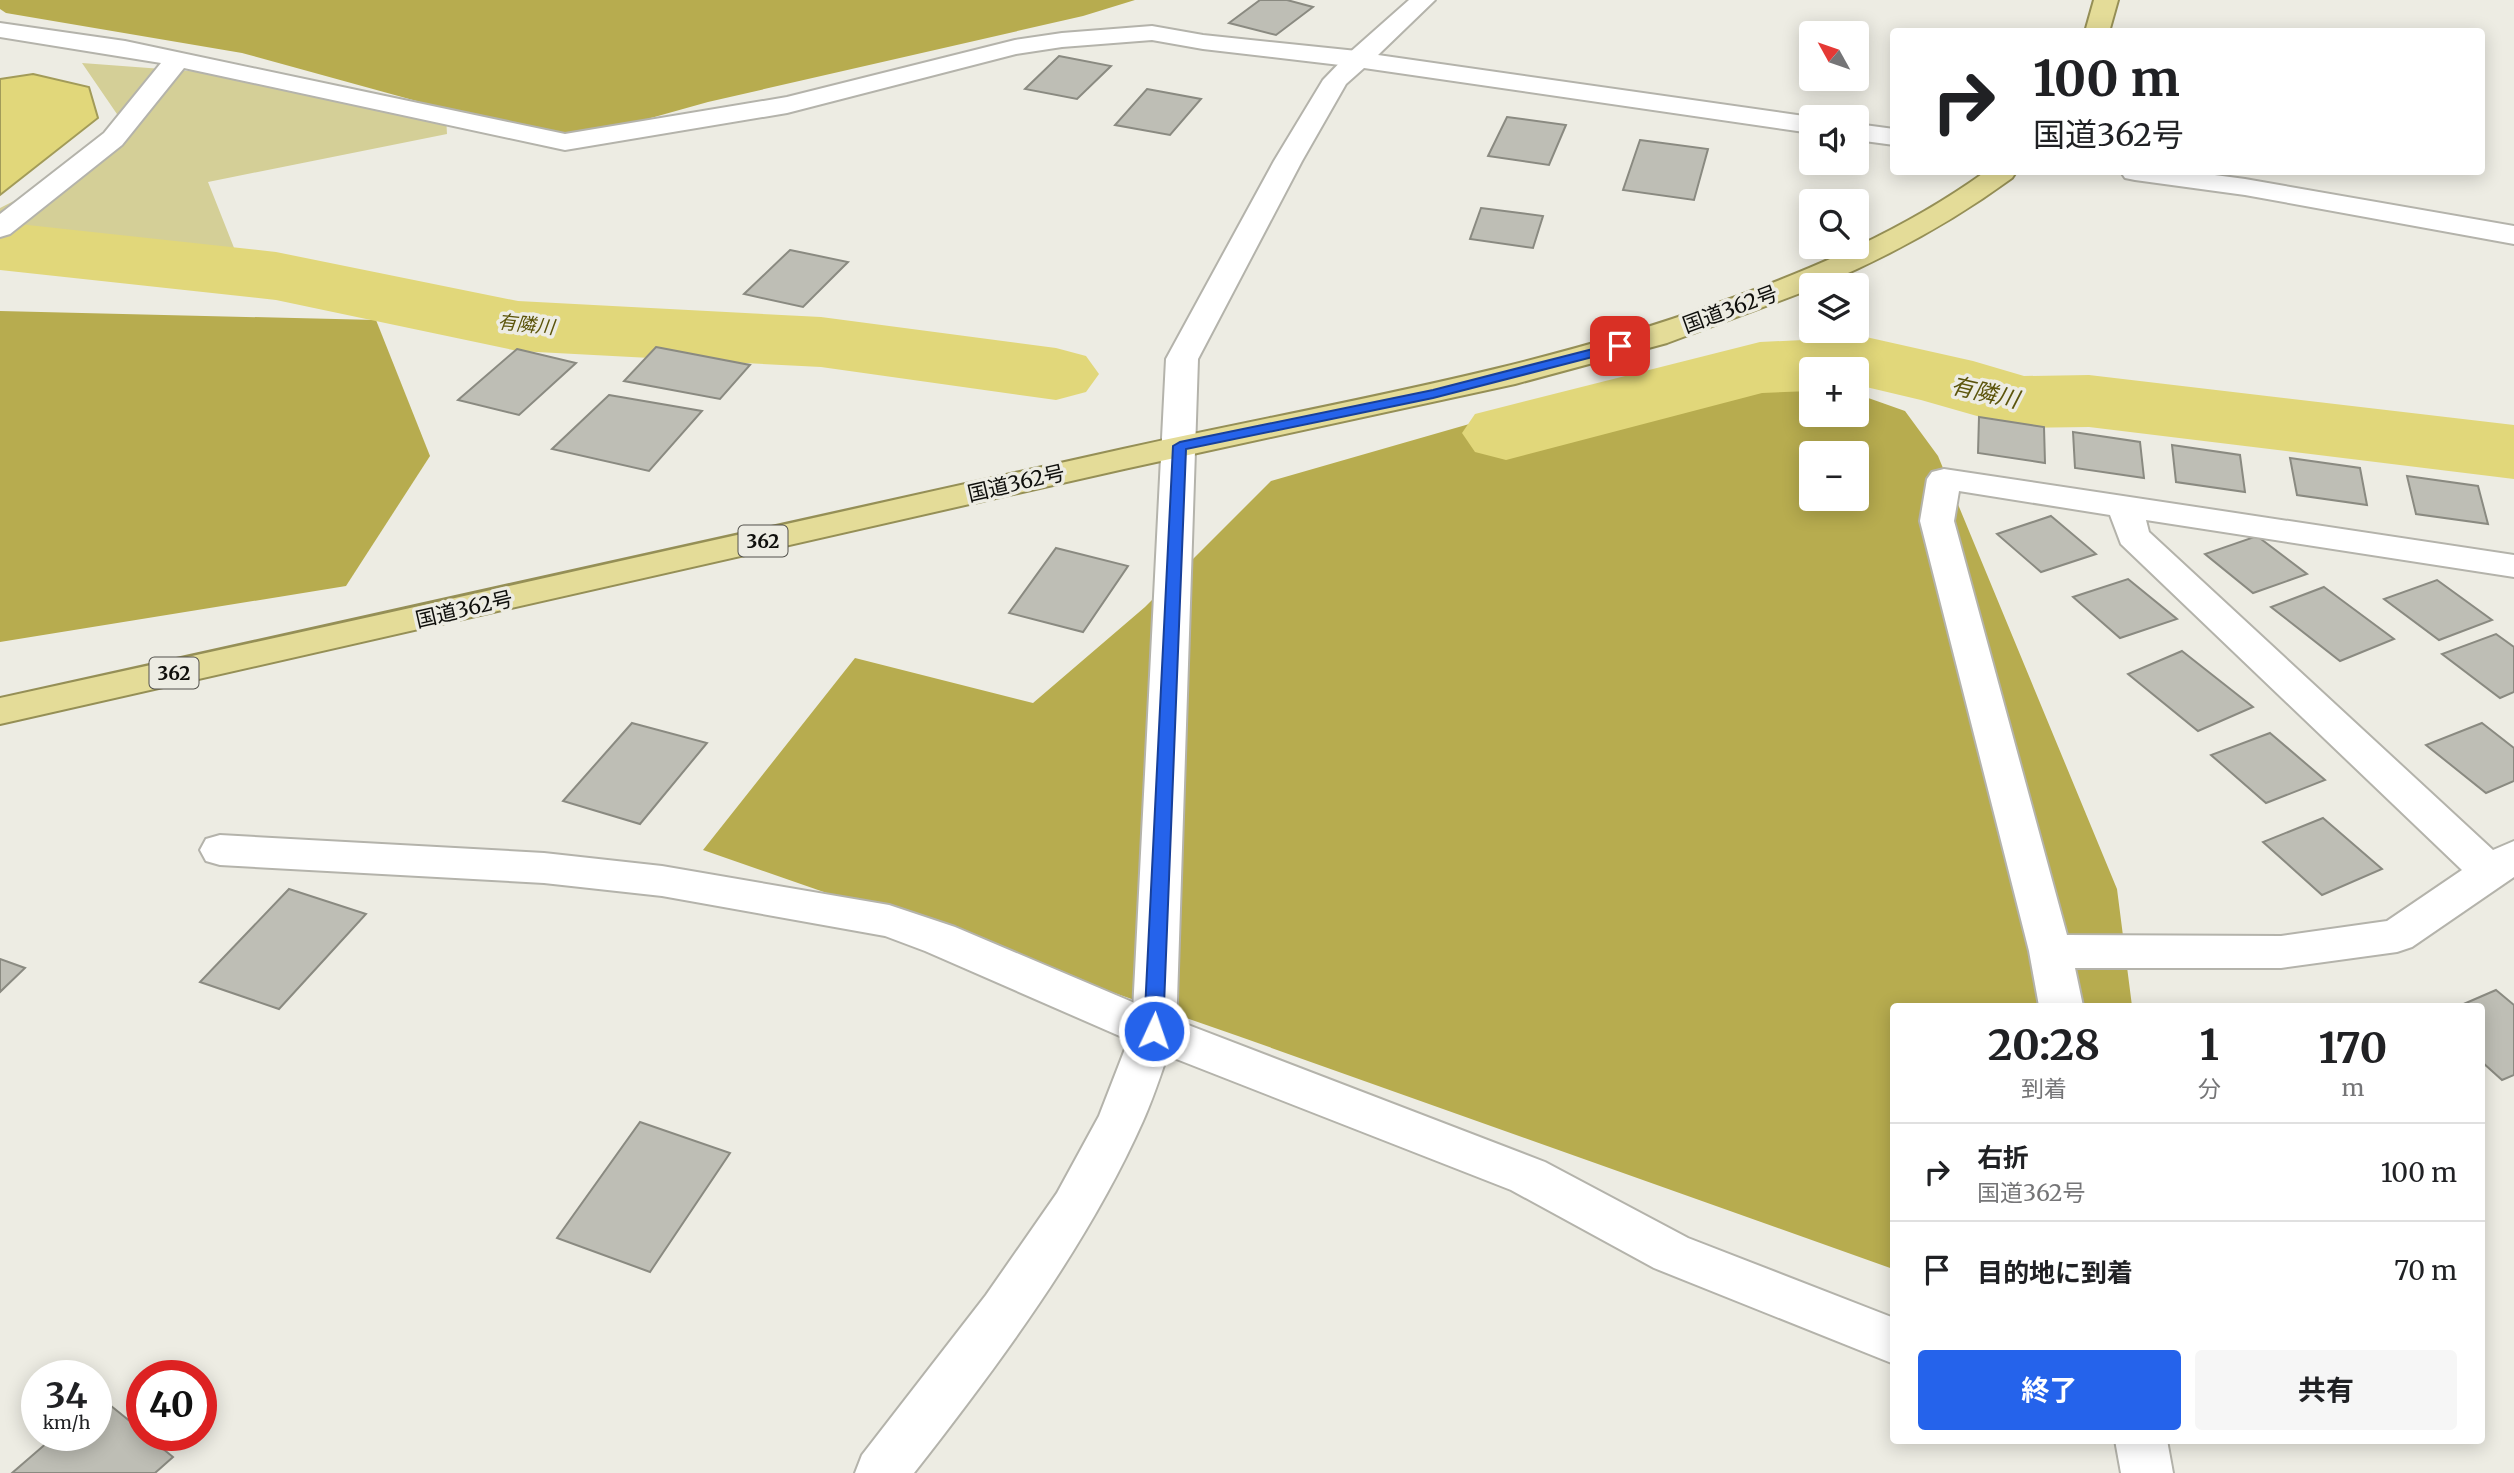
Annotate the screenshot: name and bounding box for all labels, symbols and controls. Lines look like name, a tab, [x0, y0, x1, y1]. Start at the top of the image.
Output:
north arrow	[1799, 21, 1869, 91]
map controls	[1799, 21, 1869, 511]
text: 100 m	[2033, 48, 2180, 109]
icon: right	[1918, 56, 2009, 147]
button: sound	[1799, 105, 1869, 175]
text: 国道362号	[2033, 115, 2184, 155]
button: search	[1799, 189, 1869, 259]
button: layers	[1799, 273, 1869, 343]
street label: 国道362号	[1679, 279, 1781, 339]
water label: 有隣川	[496, 309, 558, 339]
pin	[1590, 316, 1650, 376]
icon: arrive	[1601, 327, 1639, 365]
button: +	[1799, 357, 1869, 427]
water label: 有隣川	[1948, 370, 2025, 415]
button: −	[1799, 441, 1869, 511]
street label: 国道362号	[965, 459, 1067, 507]
road number: 362	[738, 526, 788, 556]
street label: 国道362号	[413, 585, 515, 633]
road number: 362	[150, 658, 198, 688]
position arrow	[1117, 994, 1191, 1068]
text: 20:28	[1988, 1019, 2100, 1071]
text: 1	[2200, 1019, 2219, 1071]
text: 170	[2319, 1022, 2387, 1074]
text: m	[2341, 1073, 2364, 1102]
text: 到着	[2021, 1074, 2067, 1103]
text: 分	[2198, 1074, 2221, 1103]
text: 右折	[1977, 1141, 2029, 1174]
icon: right	[1918, 1153, 1956, 1191]
text: 100 m	[2381, 1156, 2457, 1189]
text: 国道362号	[1977, 1178, 2086, 1207]
icon: arrive	[1918, 1251, 1956, 1289]
text: 70 m	[2394, 1254, 2457, 1287]
text: 目的地に到着	[1977, 1256, 2133, 1289]
button: 終了	[1918, 1350, 2181, 1430]
button: 共有	[2195, 1350, 2457, 1430]
speed limit sign: 40	[126, 1360, 217, 1451]
text: 34	[46, 1374, 87, 1418]
text: km/h	[43, 1411, 90, 1434]

